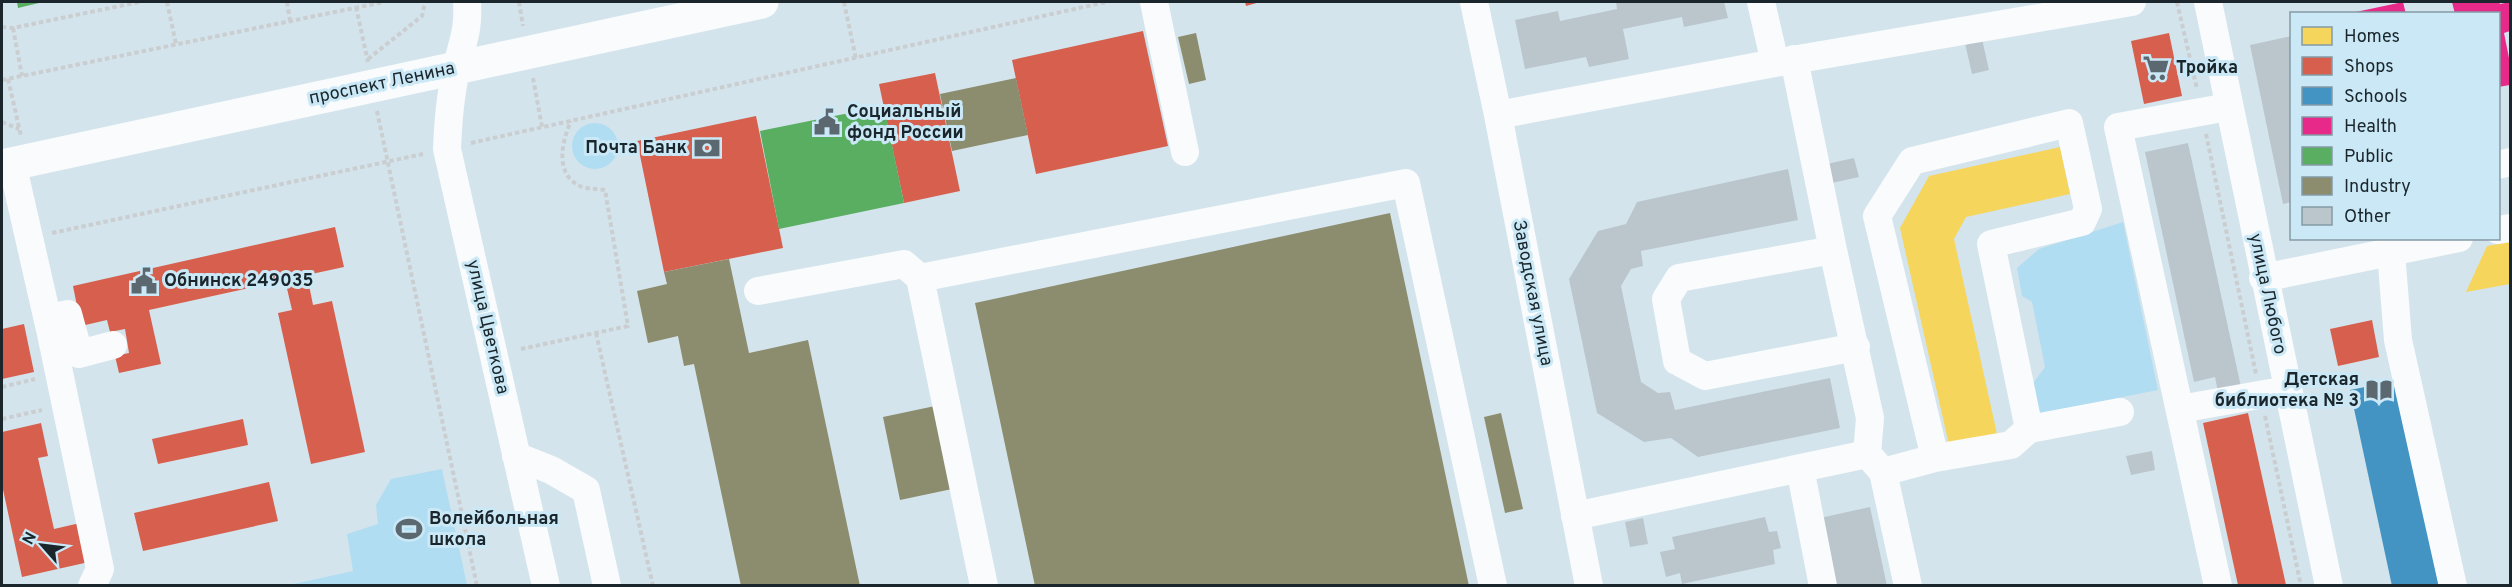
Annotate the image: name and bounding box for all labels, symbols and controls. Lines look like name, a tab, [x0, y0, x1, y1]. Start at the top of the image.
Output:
legend	[2290, 12, 2500, 240]
text: Homes	[2344, 26, 2400, 49]
supermarket icon: Тройка	[2141, 53, 2171, 83]
text: Shops	[2344, 56, 2394, 79]
street label: проспект Ленина	[307, 57, 457, 111]
place label: Тройка	[2176, 57, 2238, 80]
text: Schools	[2344, 86, 2407, 109]
place label: Социальный фонд России	[847, 101, 964, 145]
public building icon: Социальный фонд России	[812, 107, 842, 137]
text: Health	[2344, 116, 2397, 139]
bank icon: Почта Банк	[692, 133, 722, 163]
place label: Почта Банк	[585, 137, 687, 160]
text: Public	[2344, 146, 2394, 169]
text: Industry	[2344, 176, 2411, 199]
text: Other	[2344, 206, 2391, 229]
street label: Заводская улица	[1507, 218, 1557, 368]
street label: улица Любого	[2243, 231, 2291, 357]
street label: улица Цветкова	[460, 258, 514, 396]
public building icon: Обнинск 249035	[129, 266, 159, 296]
place label: Обнинск 249035	[164, 270, 314, 293]
place label: Детская библиотека № 3	[2215, 369, 2359, 413]
library icon: Детская библиотека № 3	[2364, 375, 2394, 405]
place label: Волейбольная школа	[429, 508, 559, 552]
sports icon: Волейбольная школа	[394, 514, 424, 544]
north arrow	[12, 515, 72, 575]
text: N	[19, 529, 42, 549]

